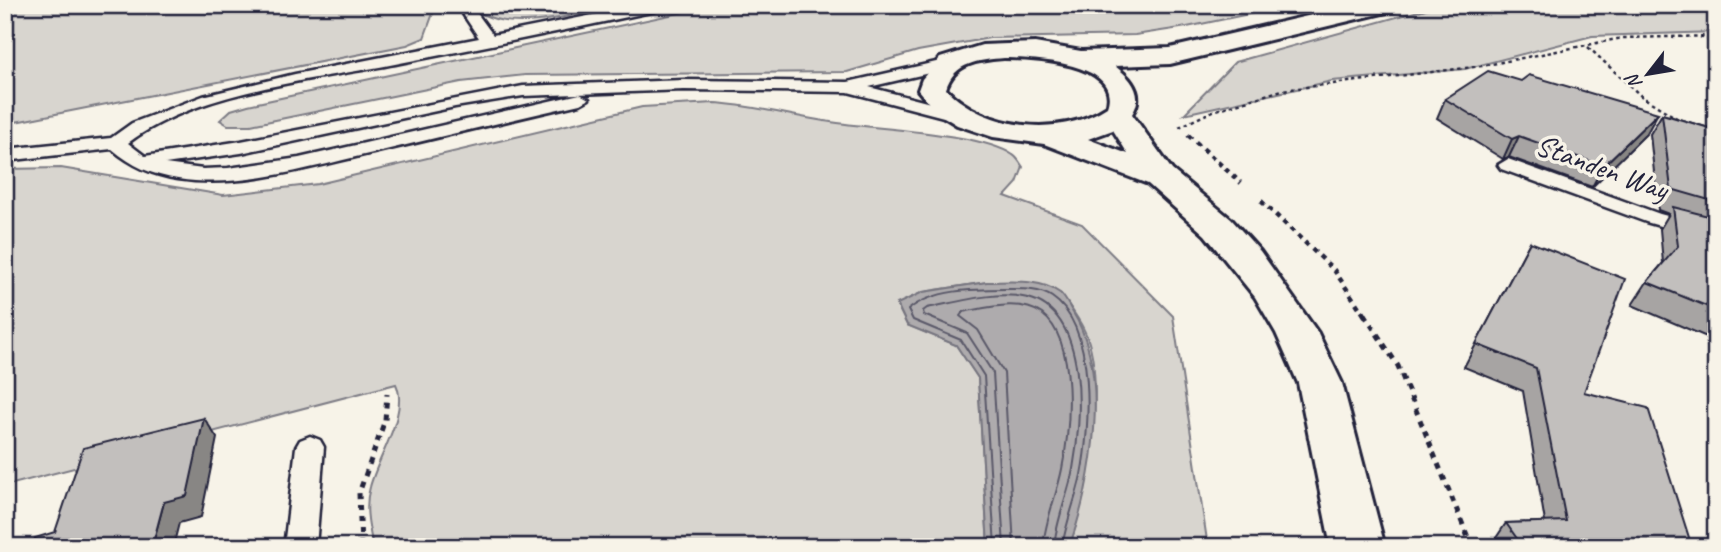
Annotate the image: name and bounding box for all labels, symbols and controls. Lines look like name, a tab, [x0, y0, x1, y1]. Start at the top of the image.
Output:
north arrow	[1612, 38, 1682, 108]
text: N	[1619, 68, 1648, 93]
street label: Standen Way	[1531, 126, 1675, 209]

